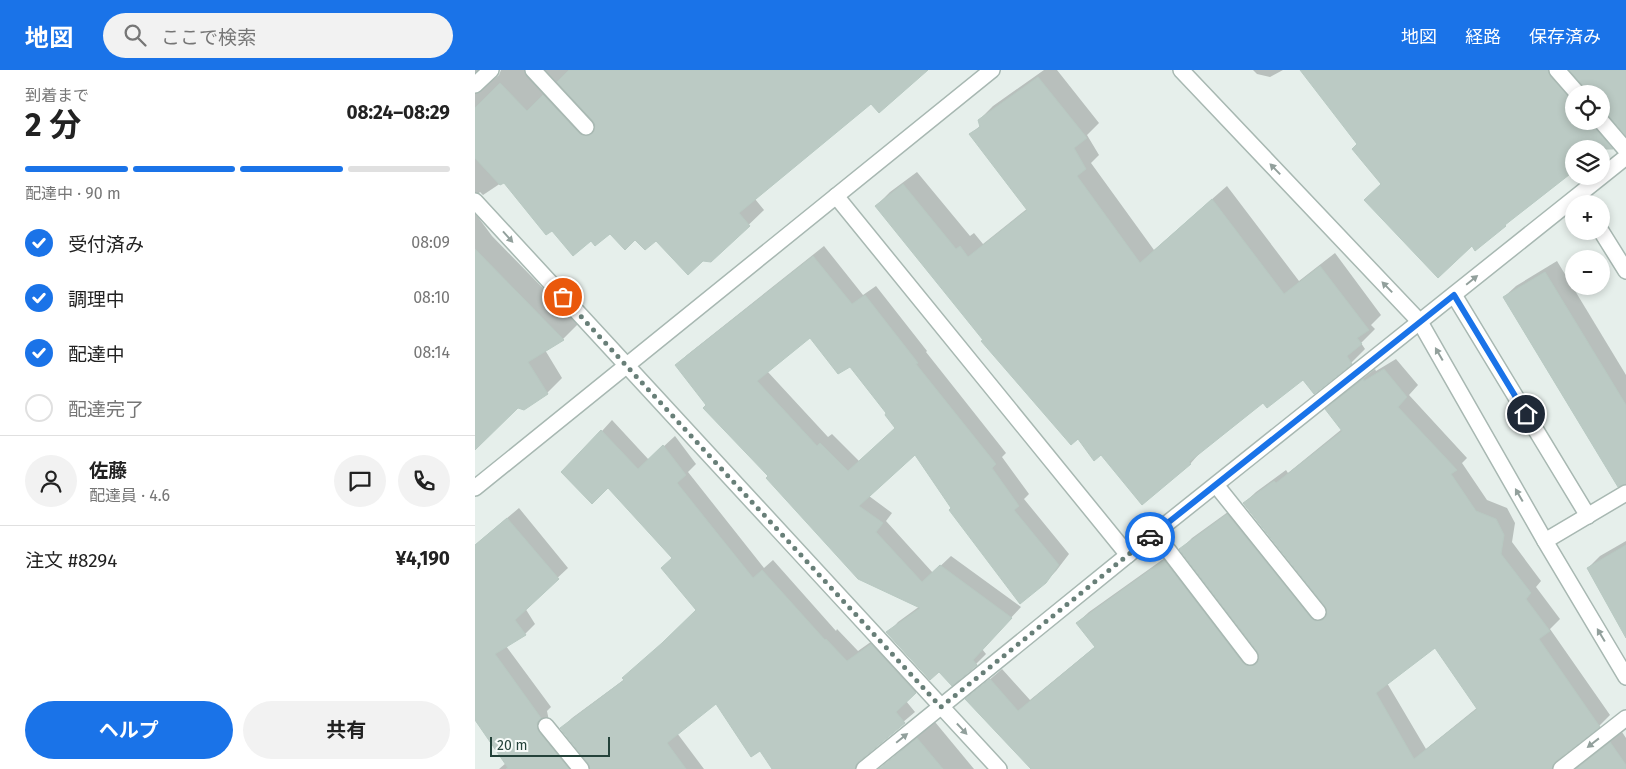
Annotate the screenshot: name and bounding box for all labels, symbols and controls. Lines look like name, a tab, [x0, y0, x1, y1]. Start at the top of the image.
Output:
search box	[103, 13, 453, 58]
icon: search	[121, 21, 149, 49]
text: 地図	[25, 24, 73, 52]
text: ここで検索	[161, 26, 256, 49]
text: 地図	[1401, 26, 1437, 48]
text: 経路	[1465, 26, 1501, 48]
text: 保存済み	[1529, 26, 1601, 48]
map controls	[1565, 85, 1610, 295]
button: locate	[1565, 85, 1610, 130]
text: 到着まで	[25, 86, 89, 105]
text: 08:24–08:29	[346, 101, 450, 124]
text: 2 分	[25, 106, 81, 144]
button: layers	[1565, 140, 1610, 185]
one-way arrow	[1269, 163, 1281, 175]
text: 配達中 · 90 m	[25, 184, 121, 203]
button: +	[1565, 195, 1610, 240]
icon: check	[25, 229, 53, 257]
one-way arrow	[502, 230, 514, 242]
text: 受付済み	[68, 233, 144, 256]
text: 08:09	[411, 233, 450, 252]
button: −	[1565, 250, 1610, 295]
one-way arrow	[1465, 275, 1478, 286]
pin	[542, 276, 584, 318]
one-way arrow	[1381, 281, 1393, 293]
icon: bag	[549, 283, 577, 311]
icon: check	[25, 284, 53, 312]
text: 調理中	[68, 288, 125, 311]
text: 08:10	[413, 288, 450, 307]
icon: check	[25, 339, 53, 367]
text: 配達中	[68, 343, 125, 366]
text: 08:14	[414, 343, 450, 362]
one-way arrow	[1434, 347, 1443, 361]
pin	[1505, 393, 1547, 435]
text: 配達完了	[68, 398, 144, 421]
icon: home	[1512, 400, 1540, 428]
button: person	[25, 455, 77, 507]
button: chat	[334, 455, 386, 507]
button: phone	[398, 455, 450, 507]
text: 佐藤	[89, 459, 127, 482]
text: 配達員 · 4.6	[89, 486, 170, 505]
one-way arrow	[1515, 489, 1524, 502]
courier	[1125, 512, 1175, 562]
icon: car	[1136, 523, 1164, 551]
text: ¥4,190	[396, 547, 450, 570]
text: 注文 #8294	[25, 549, 117, 572]
one-way arrow	[1597, 629, 1606, 642]
button: ヘルプ	[25, 701, 233, 759]
button: 共有	[243, 701, 450, 759]
one-way arrow	[956, 723, 968, 735]
one-way arrow	[895, 733, 908, 744]
scale bar	[490, 734, 610, 757]
text: 20 m	[497, 737, 527, 754]
one-way arrow	[1587, 738, 1600, 749]

